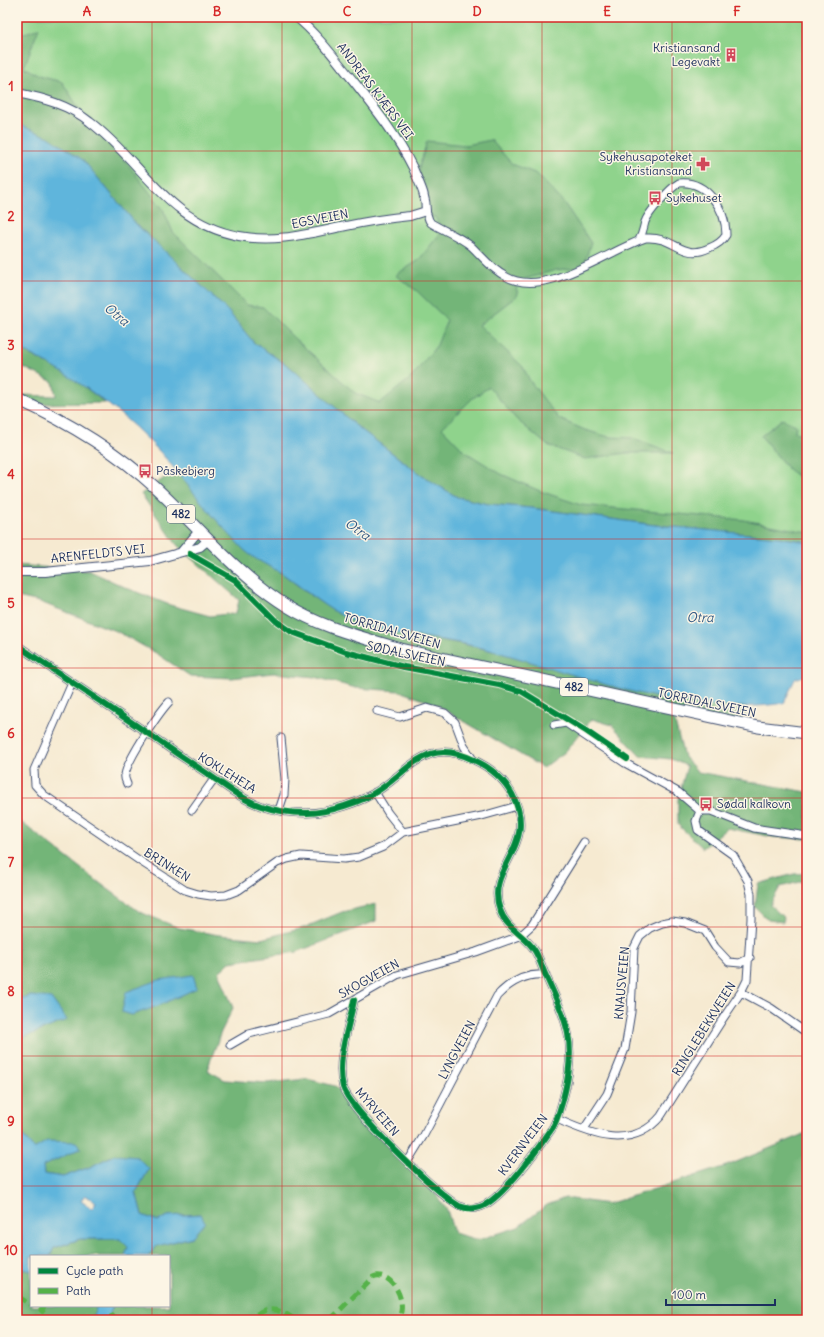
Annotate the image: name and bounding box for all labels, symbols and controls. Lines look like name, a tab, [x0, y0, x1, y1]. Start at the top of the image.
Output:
text: A	[83, 3, 92, 20]
text: B	[213, 3, 222, 20]
text: C	[343, 3, 352, 20]
text: D	[472, 3, 482, 20]
text: E	[603, 3, 611, 20]
text: F	[733, 3, 741, 20]
street label: ANDREAS KJÆRS VEI	[334, 39, 417, 142]
place label: Kristiansand Legevakt	[653, 40, 720, 69]
building icon: Kristiansand Legevakt	[723, 47, 739, 63]
text: 1	[8, 78, 14, 95]
place label: Sykehusapoteket Kristiansand	[599, 149, 692, 178]
pharmacy icon: Sykehusapoteket Kristiansand	[695, 156, 711, 172]
bus stop icon: Sykehuset	[647, 190, 663, 206]
place label: Sykehuset	[666, 190, 722, 205]
street label: EGSVEIEN	[290, 206, 349, 231]
text: 2	[7, 208, 15, 225]
water label: Otra	[101, 299, 133, 330]
text: 3	[7, 337, 15, 354]
bus stop icon: Påskebjerg	[137, 463, 153, 479]
place label: Påskebjerg	[156, 463, 215, 478]
text: 4	[7, 466, 15, 483]
road number: 482	[167, 505, 195, 523]
water label: Otra	[342, 515, 374, 544]
street label: ARENFELDTS VEI	[50, 541, 146, 566]
text: 5	[7, 595, 15, 612]
street label: TORRIDALSVEIEN	[342, 609, 442, 652]
water label: Otra	[686, 609, 714, 626]
street label: SØDALSVEIEN	[365, 638, 447, 669]
road number: 482	[560, 678, 588, 696]
street label: TORRIDALSVEIEN	[657, 685, 758, 720]
text: 6	[7, 725, 15, 742]
street label: KOKLEHEIA	[195, 749, 259, 797]
bus stop icon: Sødal kalkovn	[698, 796, 714, 812]
place label: Sødal kalkovn	[717, 796, 791, 811]
street label: BRINKEN	[141, 845, 193, 885]
text: 7	[8, 854, 15, 871]
street label: KNAUSVEIEN	[611, 946, 632, 1020]
street label: SKOGVEIEN	[336, 956, 402, 1001]
street label: RINGLEBEKKVEIEN	[669, 979, 739, 1079]
text: 8	[7, 983, 15, 1000]
street label: LYNGVEIEN	[435, 1018, 478, 1082]
street label: MYRVEIEN	[352, 1084, 402, 1139]
street label: KVERNVEIEN	[495, 1111, 551, 1178]
text: 9	[7, 1113, 15, 1130]
text: 10	[4, 1242, 18, 1259]
legend	[30, 1255, 170, 1307]
text: Cycle path	[66, 1263, 123, 1278]
scale bar	[666, 1281, 775, 1307]
text: Path	[66, 1283, 91, 1298]
text: 100 m	[672, 1287, 706, 1302]

